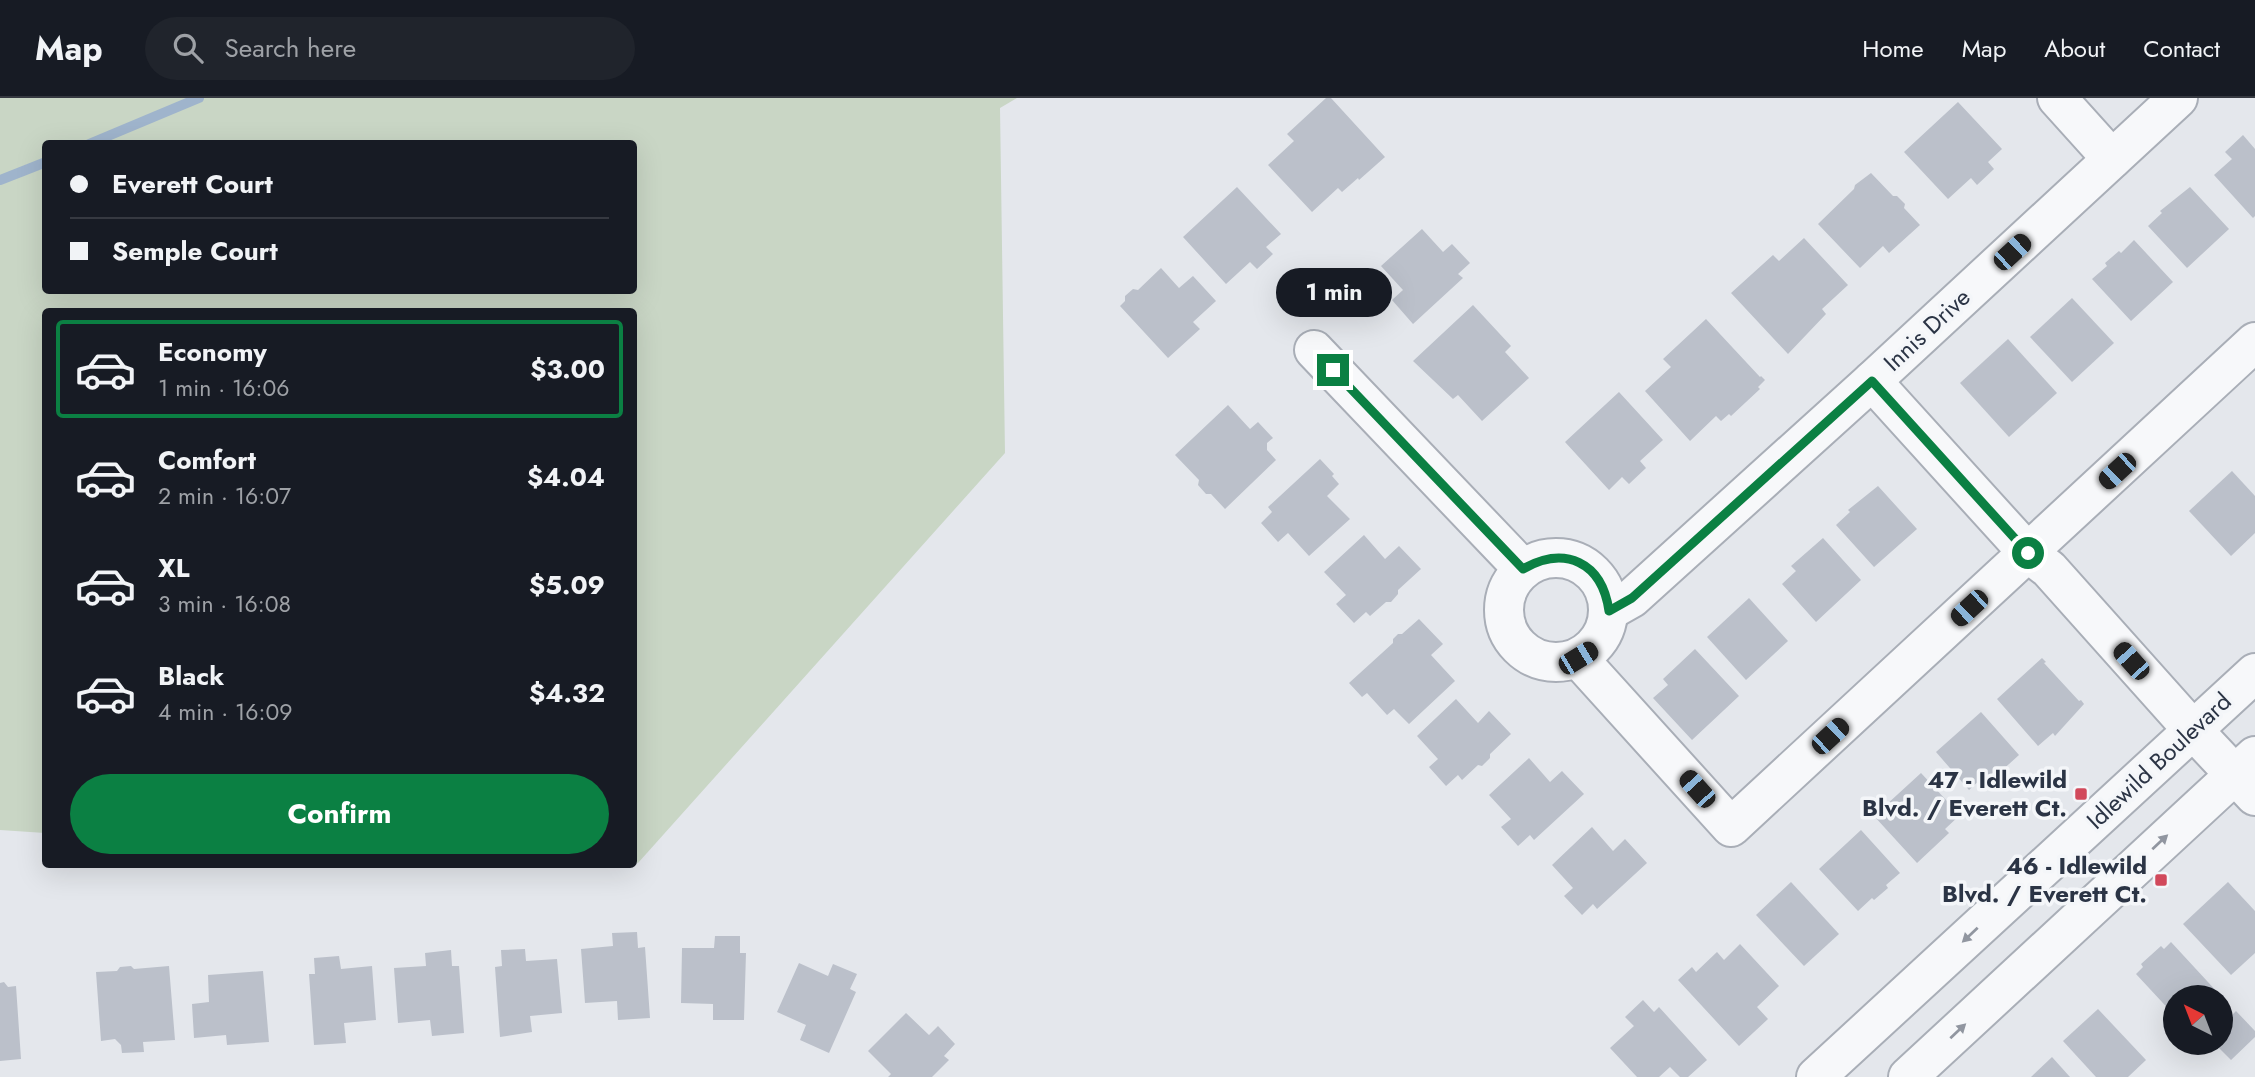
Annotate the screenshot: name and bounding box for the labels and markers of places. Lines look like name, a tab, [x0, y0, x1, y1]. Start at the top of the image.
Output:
place label: 47 - Idlewild Blvd. / Everett Ct.	[1862, 762, 2067, 825]
marker: 47 - Idlewild Blvd. / Everett Ct.	[2073, 786, 2089, 802]
place label: 46 - Idlewild Blvd. / Everett Ct.	[1942, 848, 2147, 911]
marker: 46 - Idlewild Blvd. / Everett Ct.	[2153, 872, 2169, 888]

